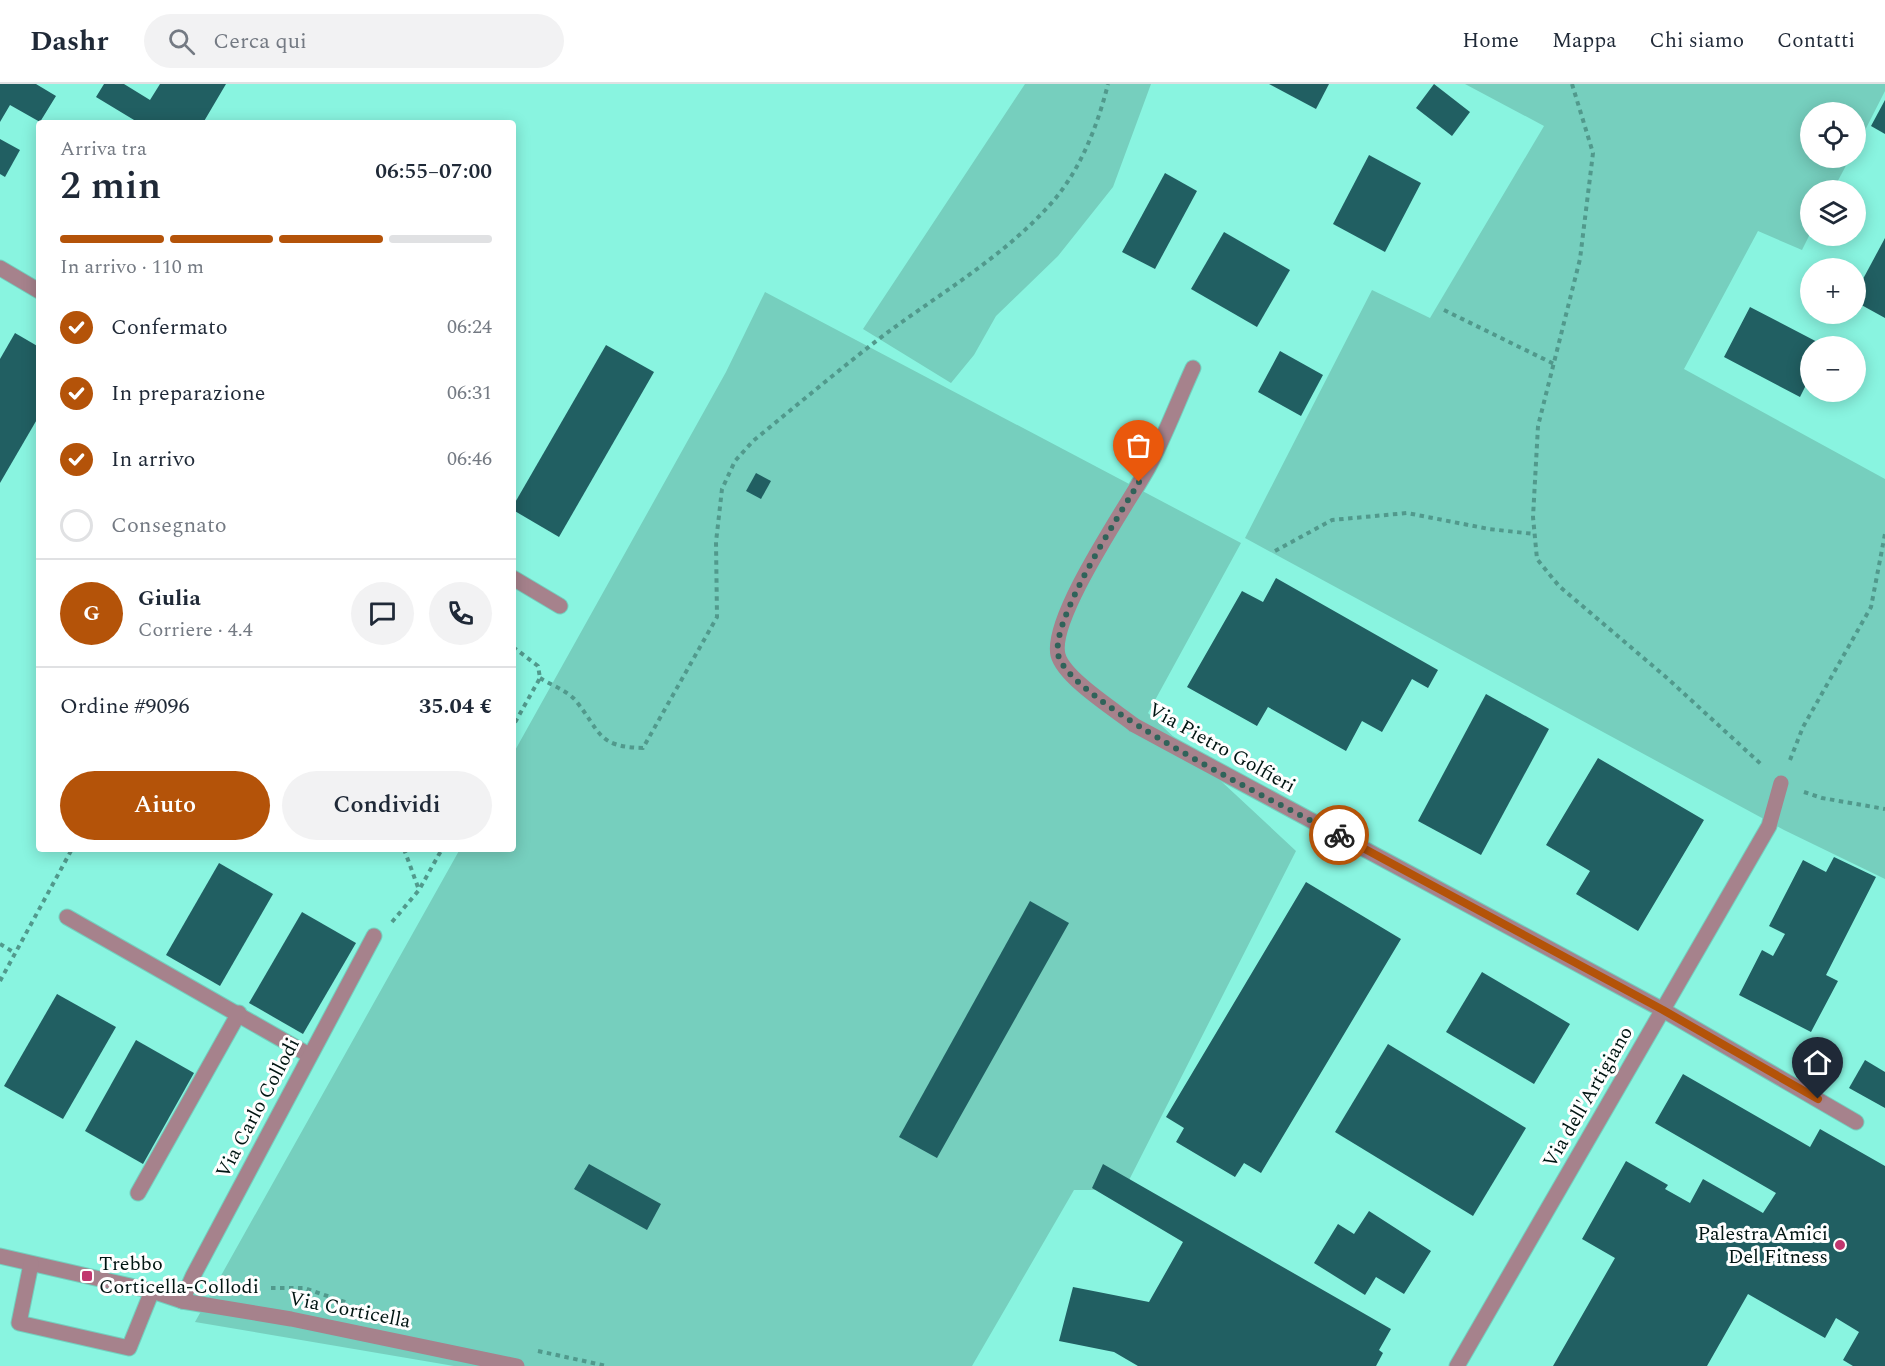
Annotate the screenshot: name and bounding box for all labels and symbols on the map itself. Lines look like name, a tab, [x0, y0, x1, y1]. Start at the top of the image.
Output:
pin	[1113, 420, 1164, 482]
street label: Via Pietro Golfieri	[1143, 695, 1301, 801]
courier	[1309, 805, 1369, 865]
street label: Via dell'Artigiano	[1535, 1021, 1641, 1173]
street label: Via Carlo Collodi	[208, 1032, 308, 1184]
pin	[1792, 1037, 1843, 1099]
place label: Palestra Amici Del Fitness	[1698, 1219, 1828, 1272]
marker: Palestra Amici Del Fitness	[1833, 1238, 1847, 1252]
place label: Trebbo Corticella-Collodi	[99, 1249, 259, 1302]
marker: Trebbo Corticella-Collodi	[80, 1269, 94, 1283]
street label: Via Corticella	[287, 1284, 414, 1337]

